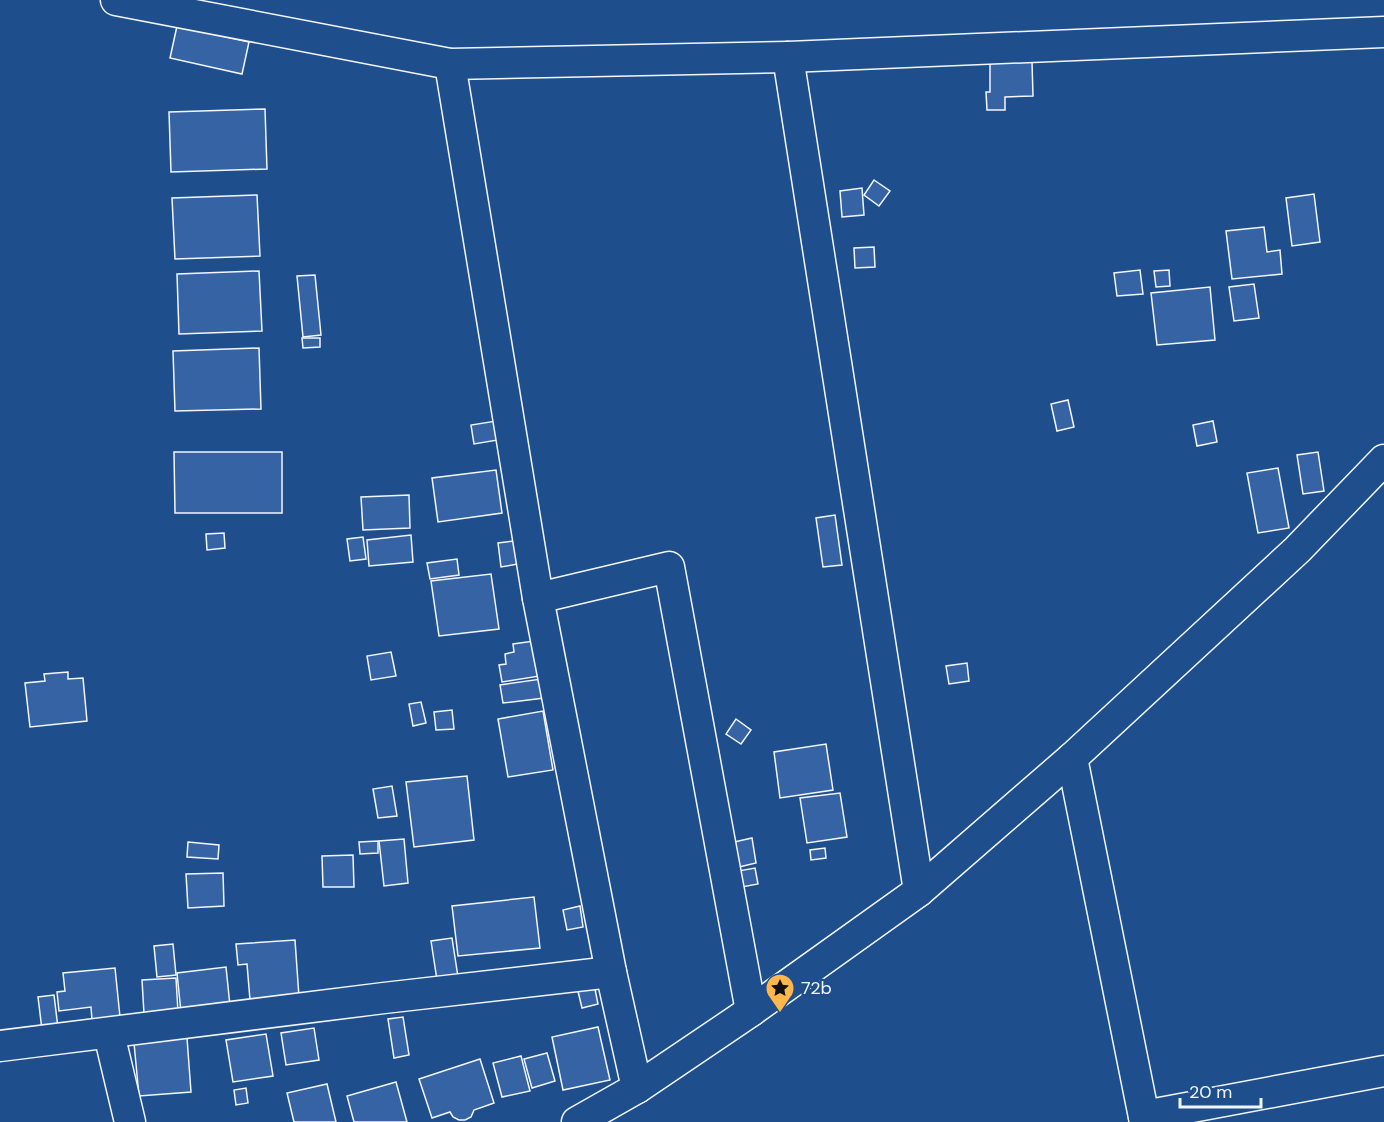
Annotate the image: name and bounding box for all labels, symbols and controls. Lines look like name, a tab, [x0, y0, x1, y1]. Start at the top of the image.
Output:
place icon: 72b	[764, 972, 796, 1014]
place label: 72b	[801, 976, 832, 1000]
scale bar	[1180, 1071, 1261, 1109]
text: 20 m	[1189, 1080, 1232, 1104]

